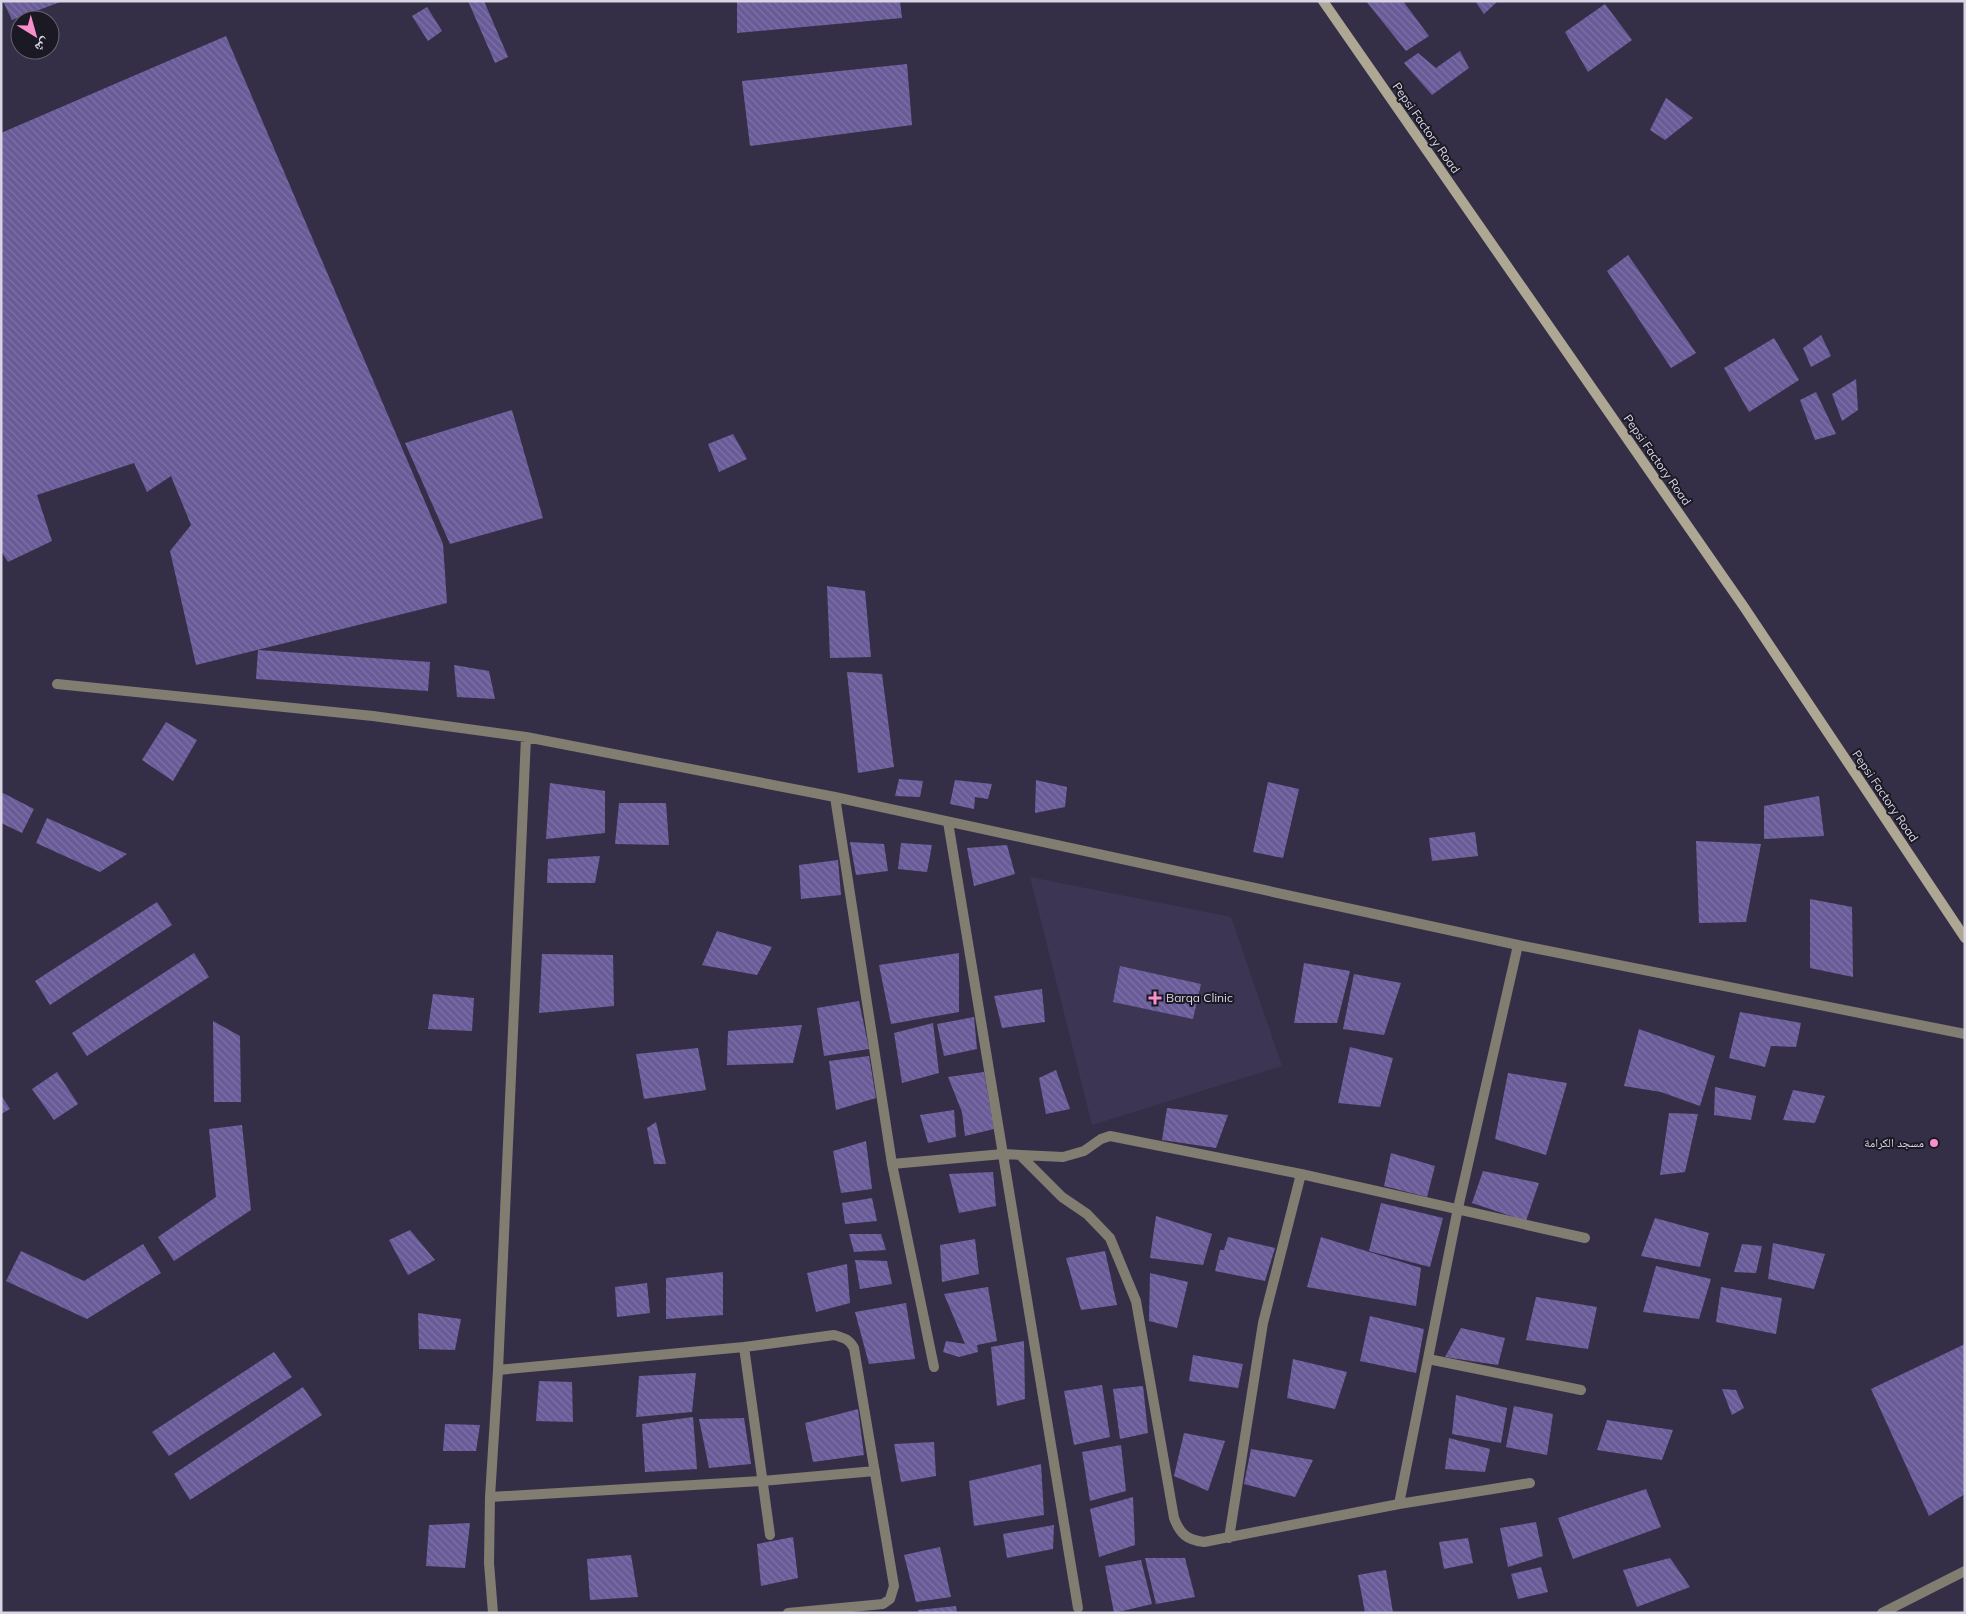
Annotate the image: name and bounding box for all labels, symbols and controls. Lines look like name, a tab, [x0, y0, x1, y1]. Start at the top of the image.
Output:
north arrow	[10, 10, 60, 60]
text: ش	[31, 34, 54, 57]
street label: Pepsi Factory Road	[1389, 79, 1463, 176]
street label: Pepsi Factory Road	[1620, 411, 1694, 508]
street label: Pepsi Factory Road	[1849, 747, 1922, 844]
place label: Barqa Clinic	[1166, 990, 1233, 1005]
marker: Barqa Clinic	[1148, 991, 1162, 1005]
place label: مسجد الكرامة	[1864, 1135, 1924, 1150]
marker: مسجد الكرامة	[1928, 1137, 1940, 1149]

